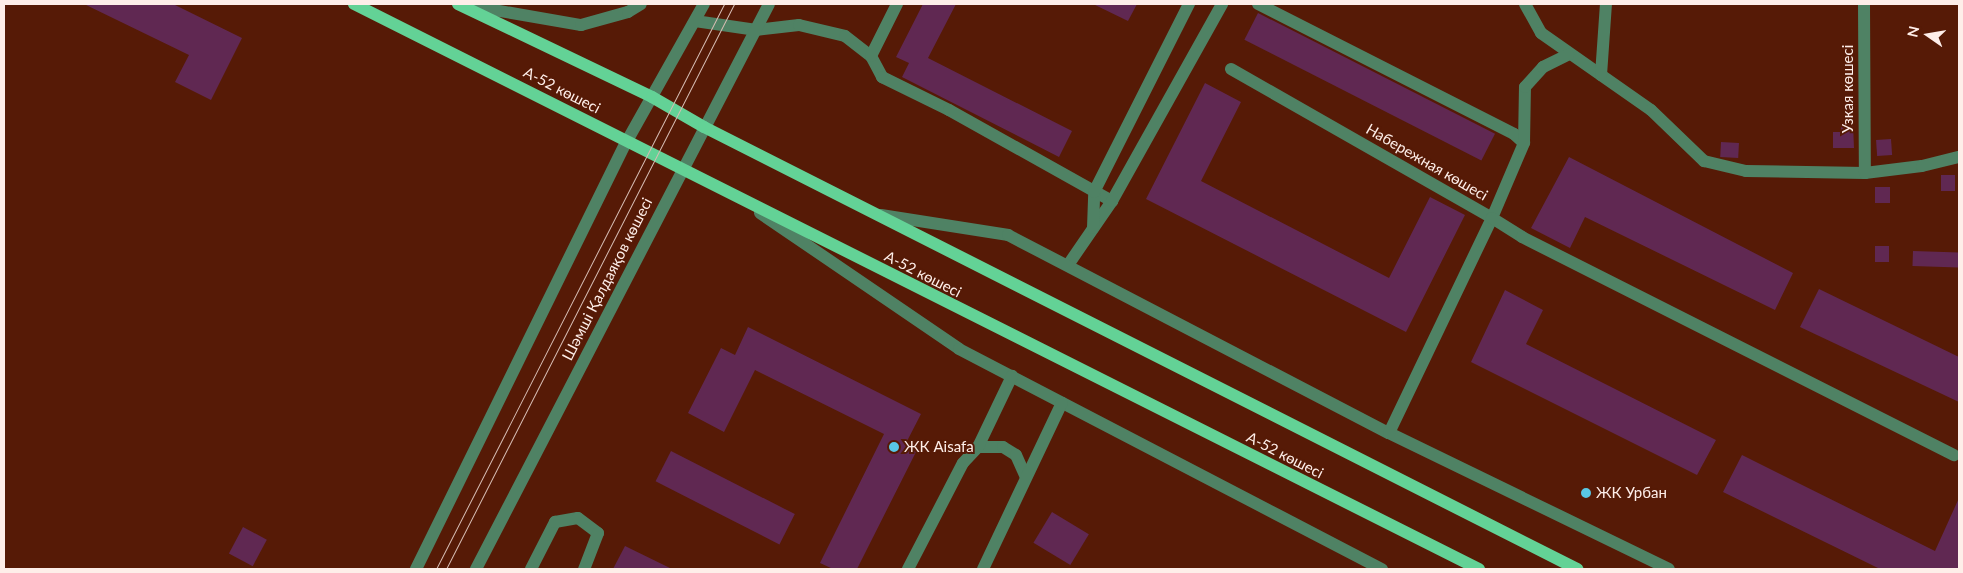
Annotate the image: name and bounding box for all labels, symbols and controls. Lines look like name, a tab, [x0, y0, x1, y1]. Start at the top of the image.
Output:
north arrow	[1903, 10, 1953, 60]
text: N	[1903, 24, 1922, 39]
street label: Узкая көшесі	[1839, 45, 1857, 133]
street label: А-52 көшесі	[521, 63, 603, 117]
street label: Набережная көшесі	[1363, 120, 1491, 204]
street label: Шәмші Қалдаяқов көшесі	[558, 195, 656, 363]
street label: А-52 көшесі	[882, 247, 964, 301]
street label: А-52 көшесі	[1244, 428, 1326, 482]
place label: ЖК Aisafa	[904, 438, 974, 456]
marker: ЖК Aisafa	[888, 441, 900, 453]
place label: ЖК Урбан	[1596, 484, 1667, 502]
marker: ЖК Урбан	[1580, 487, 1592, 499]

